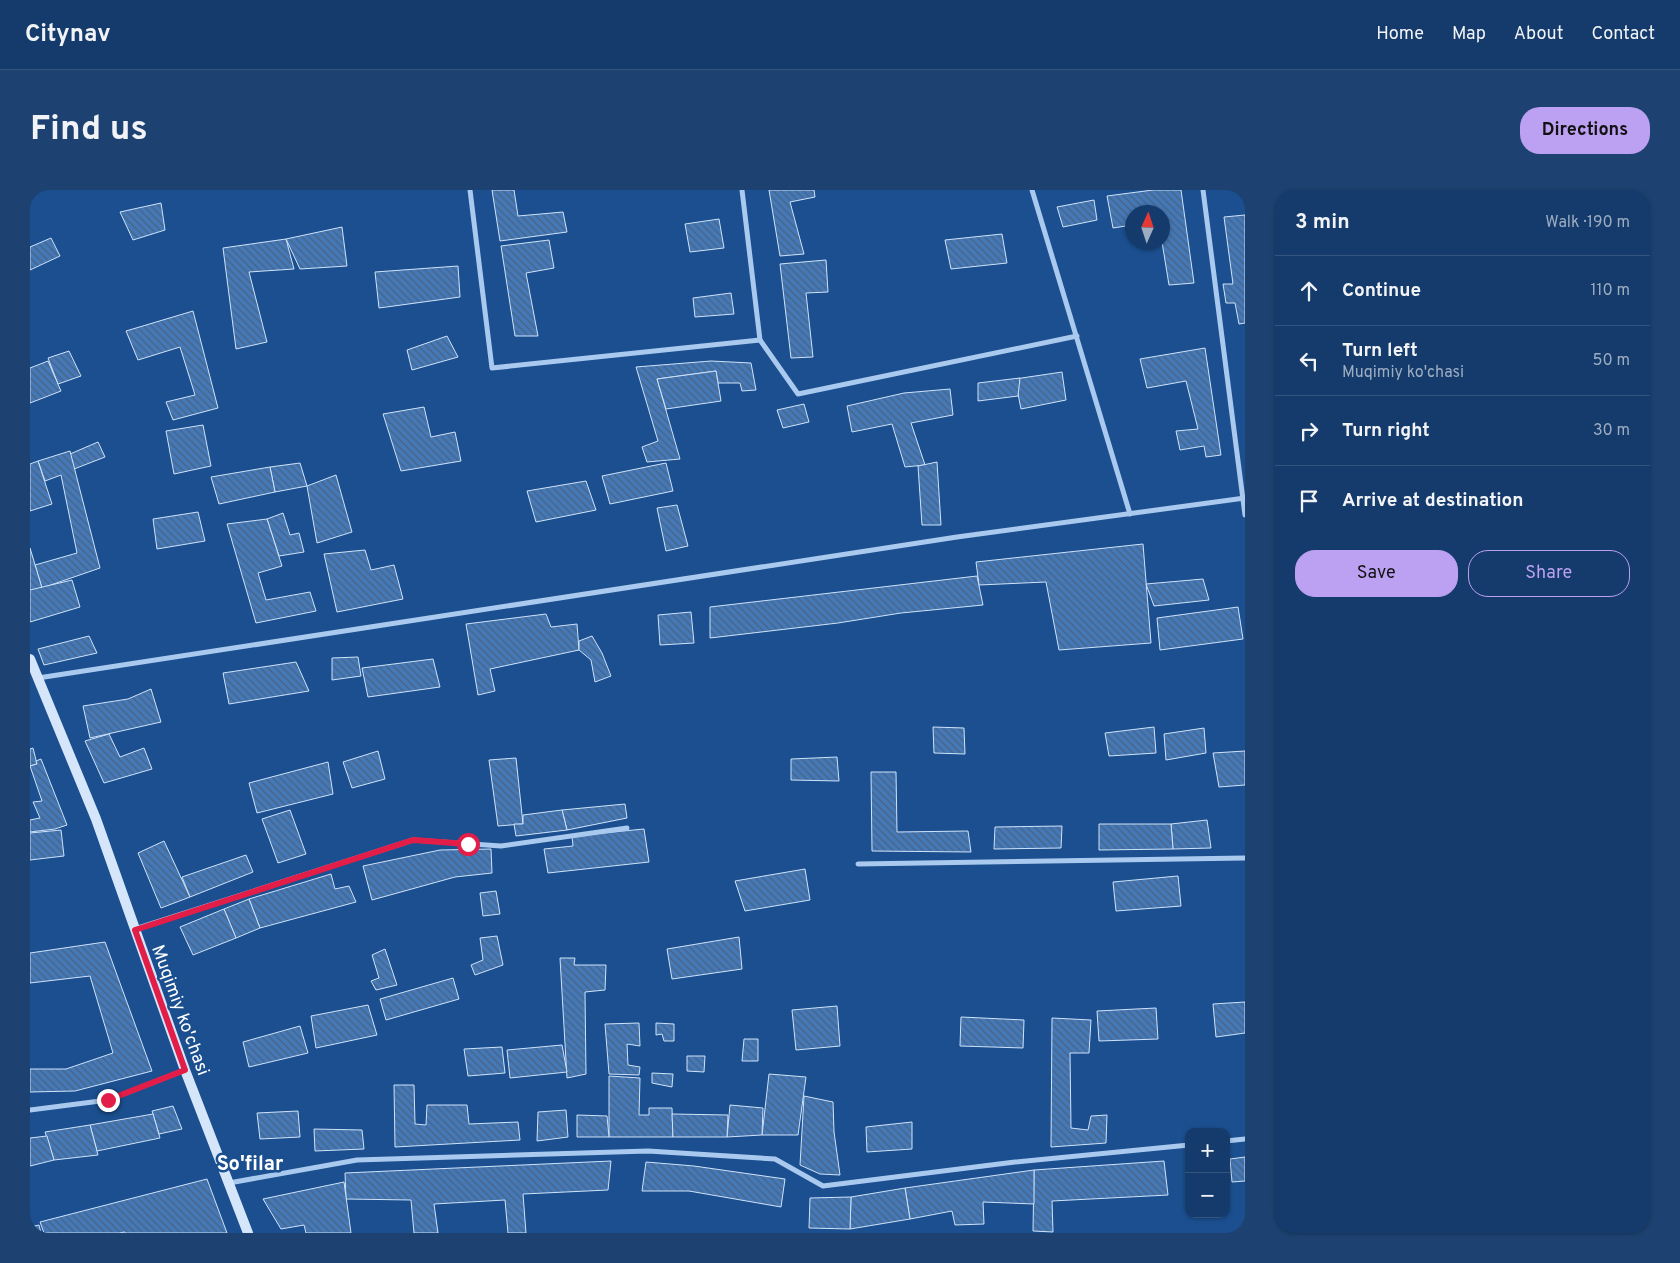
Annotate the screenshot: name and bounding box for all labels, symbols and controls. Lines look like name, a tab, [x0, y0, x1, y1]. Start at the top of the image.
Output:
text: Citynav	[25, 20, 111, 50]
text: Home	[1376, 23, 1424, 46]
text: Map	[1452, 23, 1486, 46]
text: About	[1514, 23, 1563, 46]
text: Contact	[1591, 23, 1655, 46]
button: Directions	[1520, 107, 1650, 154]
text: Find us	[30, 108, 148, 152]
north arrow	[1125, 205, 1170, 250]
text: 3 min	[1295, 209, 1350, 236]
text: Walk · 190 m	[1545, 213, 1630, 233]
icon: ahead	[1295, 277, 1323, 305]
text: Continue	[1342, 279, 1421, 303]
text: 110 m	[1590, 281, 1630, 301]
text: Turn left	[1342, 339, 1418, 363]
icon: left	[1295, 347, 1323, 375]
text: 50 m	[1593, 351, 1630, 371]
text: Muqimiy ko'chasi	[1342, 363, 1464, 383]
icon: right	[1295, 417, 1323, 445]
text: Turn right	[1342, 419, 1430, 443]
text: 30 m	[1593, 421, 1630, 441]
icon: arrive	[1295, 487, 1323, 515]
text: Arrive at destination	[1342, 489, 1523, 513]
button: Save	[1295, 550, 1458, 597]
button: Share	[1468, 550, 1630, 597]
route start	[457, 833, 480, 856]
street label: Muqimiy ko'chasi	[145, 942, 214, 1079]
route end	[97, 1089, 120, 1112]
map controls	[1185, 1128, 1230, 1218]
button: +	[1185, 1128, 1230, 1173]
district label: So'filar	[217, 1152, 284, 1178]
button: −	[1185, 1173, 1230, 1218]

